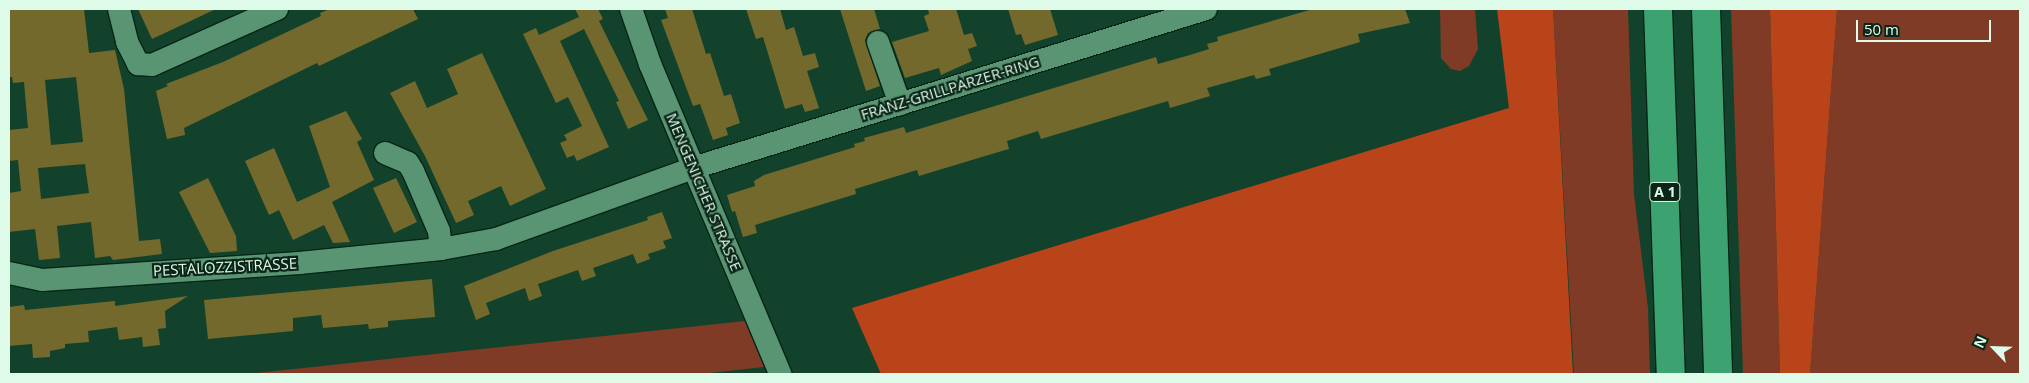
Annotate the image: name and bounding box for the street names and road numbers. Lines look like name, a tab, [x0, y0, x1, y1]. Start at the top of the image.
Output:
street label: FRANZ-GRILLPARZER-RING	[859, 52, 1041, 124]
street label: MENGENICHER STRASSE	[663, 110, 745, 274]
road number: A 1	[1649, 180, 1681, 203]
street label: PESTALOZZISTRASSE	[153, 254, 297, 280]

